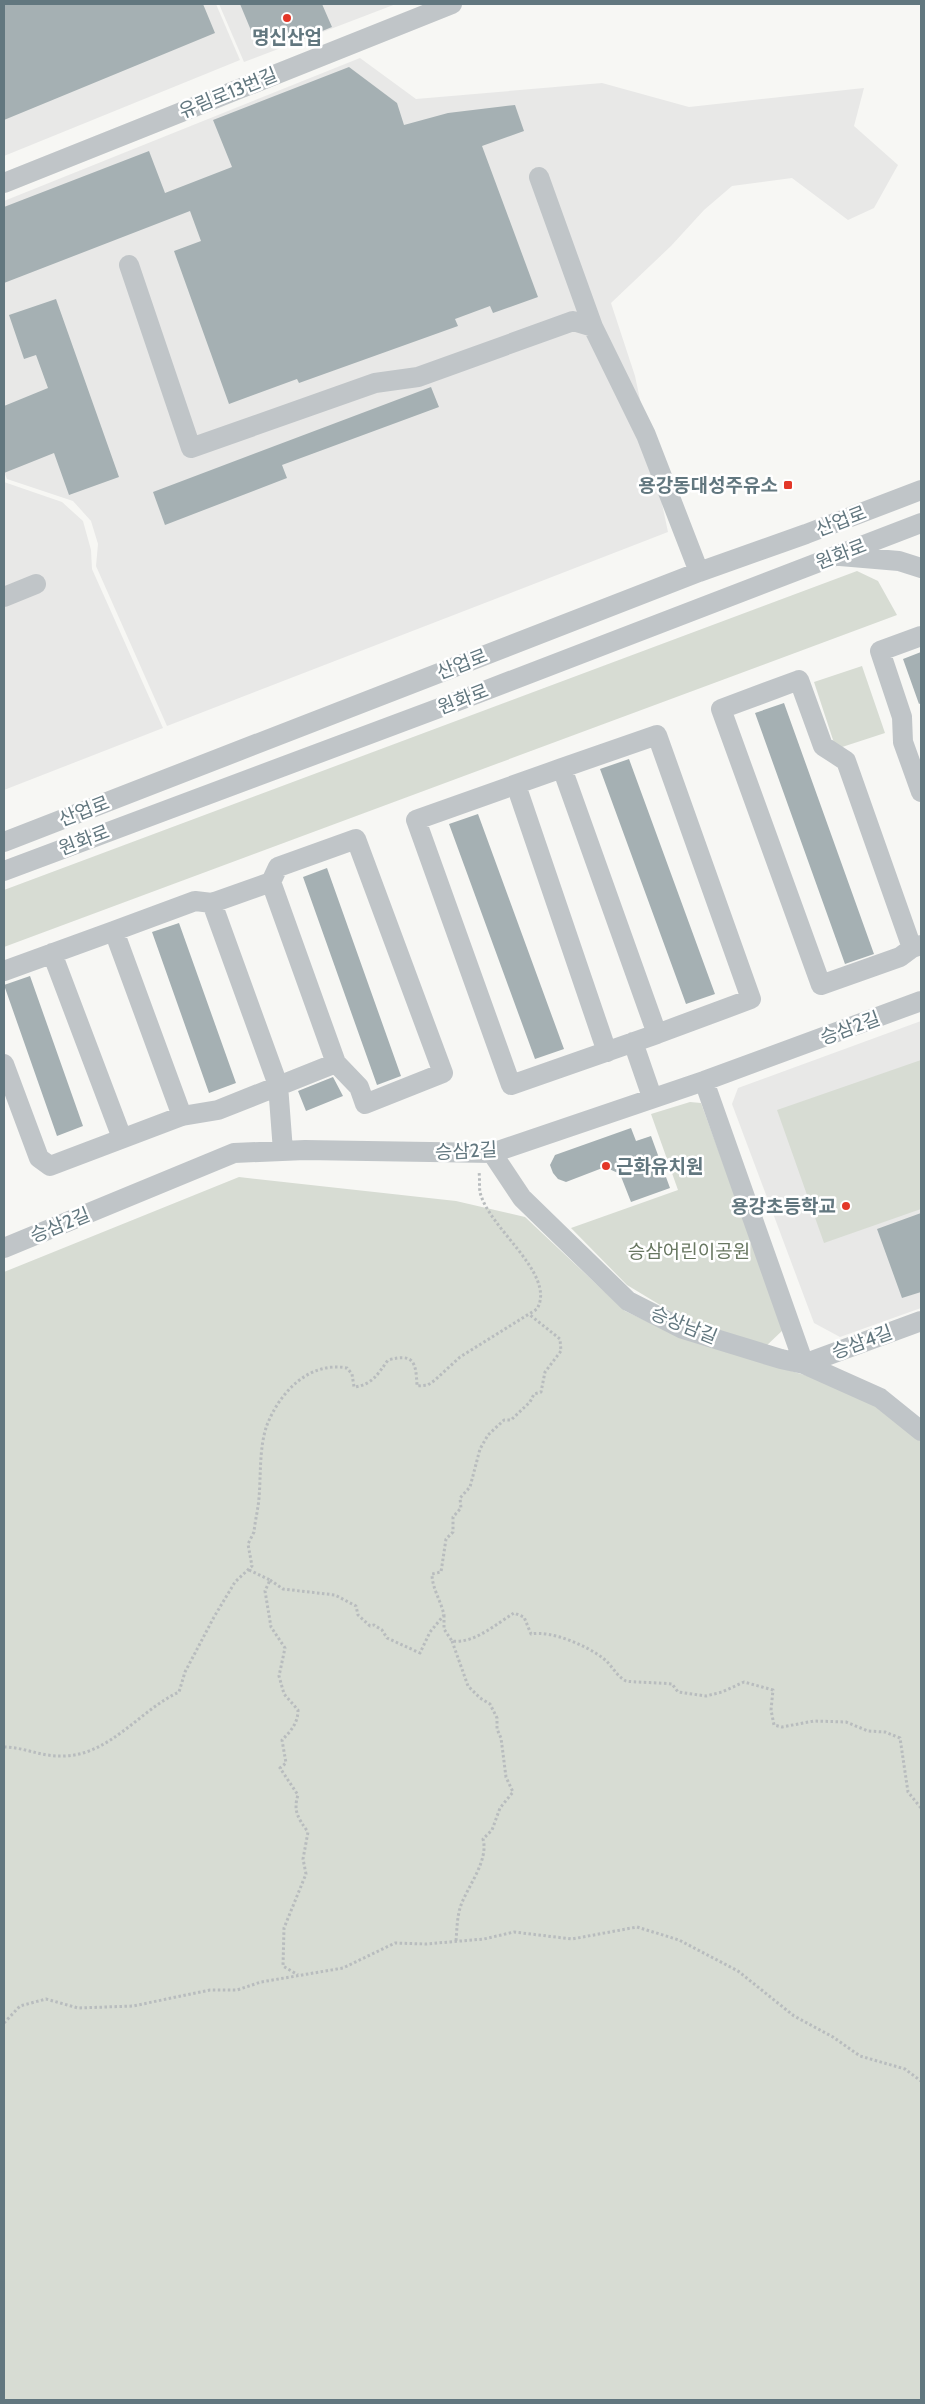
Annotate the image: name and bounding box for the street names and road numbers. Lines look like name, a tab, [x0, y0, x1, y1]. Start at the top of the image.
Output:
street label: 유림로13번길	[176, 63, 280, 123]
street label: 산업로	[812, 501, 870, 541]
street label: 원화로	[812, 534, 870, 574]
street label: 산업로	[433, 644, 491, 684]
street label: 원화로	[434, 679, 492, 719]
street label: 산업로	[55, 791, 113, 831]
street label: 원화로	[55, 820, 113, 860]
street label: 승삼2길	[817, 1007, 883, 1049]
street label: 승삼2길	[434, 1138, 498, 1164]
street label: 승삼2길	[27, 1203, 93, 1247]
street label: 승상남길	[647, 1301, 721, 1349]
street label: 승삼4길	[828, 1320, 896, 1364]

